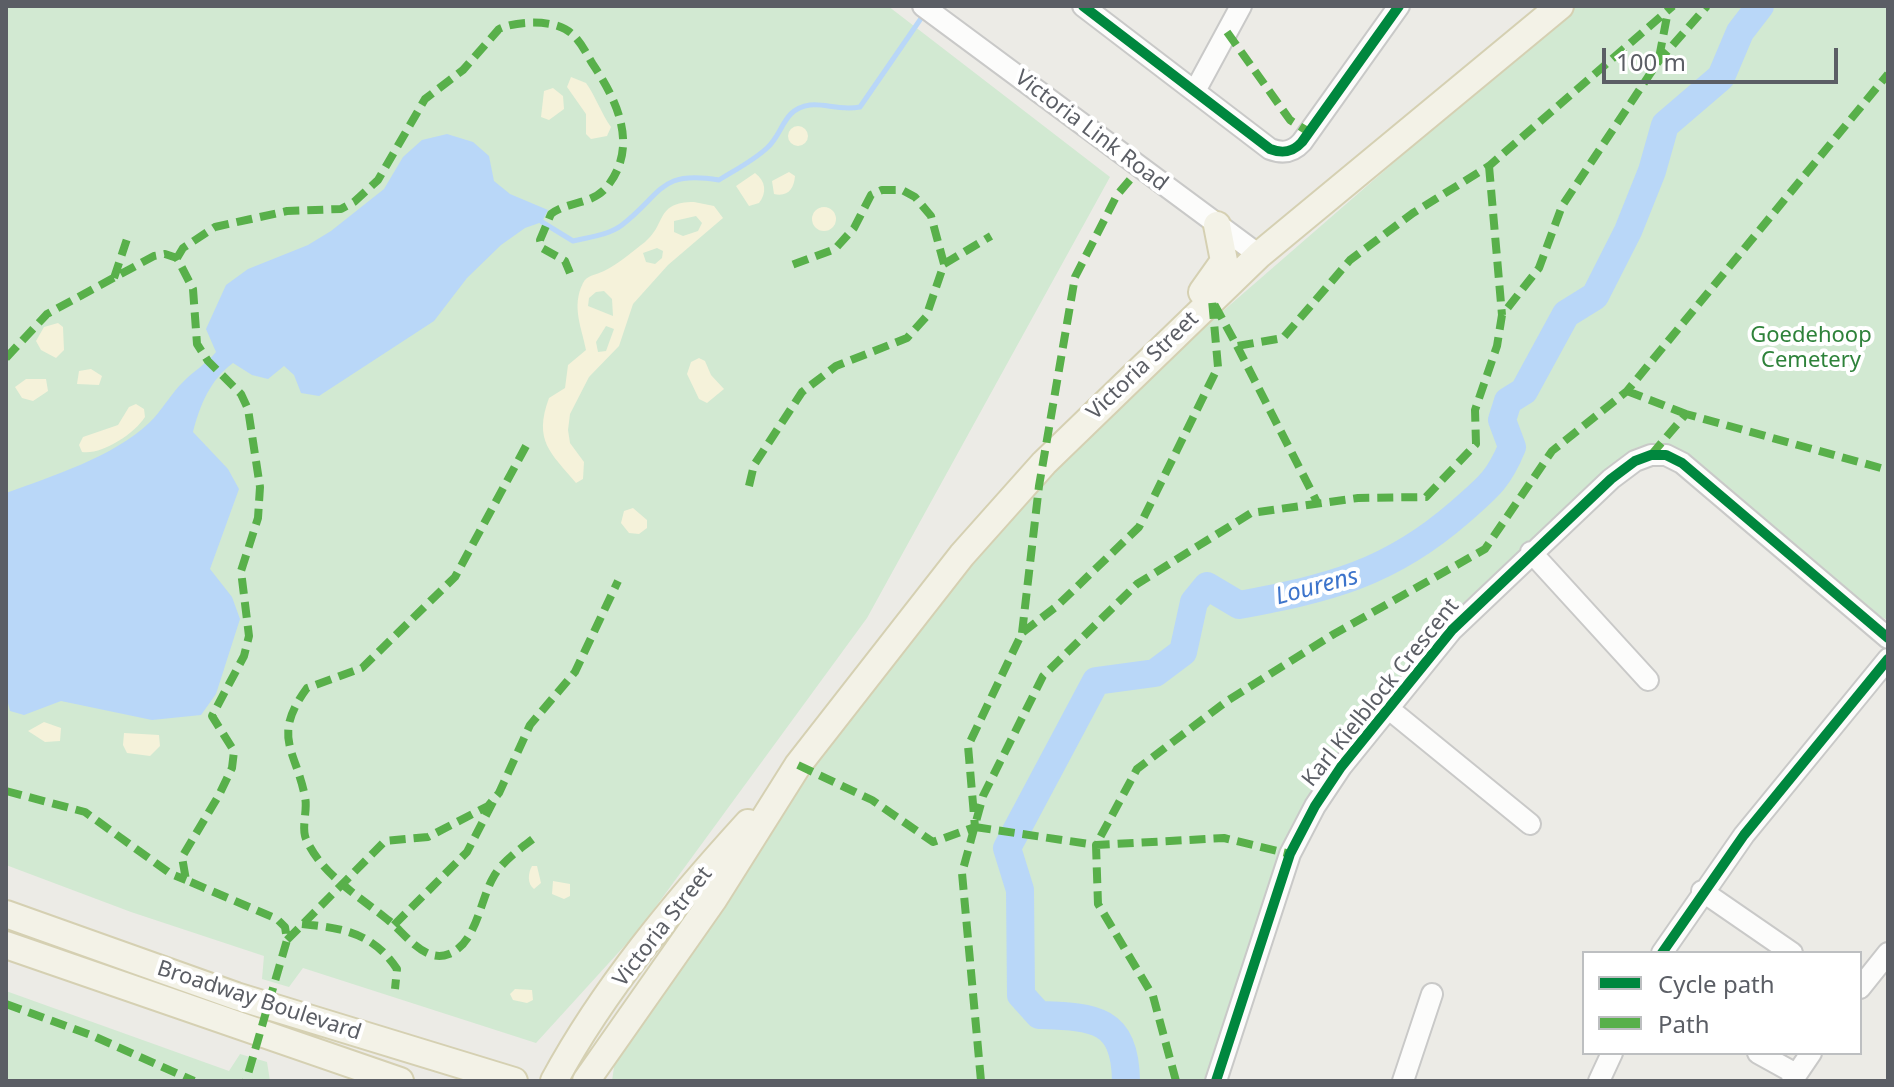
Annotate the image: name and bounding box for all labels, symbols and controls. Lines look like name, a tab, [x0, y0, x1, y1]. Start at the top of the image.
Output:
scale bar	[1606, 32, 1842, 82]
text: 100 m	[1616, 45, 1686, 78]
street label: Victoria Link Road	[1009, 65, 1173, 197]
street label: Victoria Street	[1082, 306, 1204, 426]
park label: Goedehoop Cemetery	[1750, 323, 1872, 374]
water label: Lourens	[1273, 562, 1361, 612]
street label: Karl Kielblock Crescent	[1297, 594, 1465, 792]
street label: Victoria Street	[608, 862, 718, 992]
legend	[1582, 951, 1862, 1055]
street label: Broadway Boulevard	[154, 955, 364, 1047]
text: Cycle path	[1658, 967, 1775, 1000]
text: Path	[1658, 1007, 1709, 1040]

